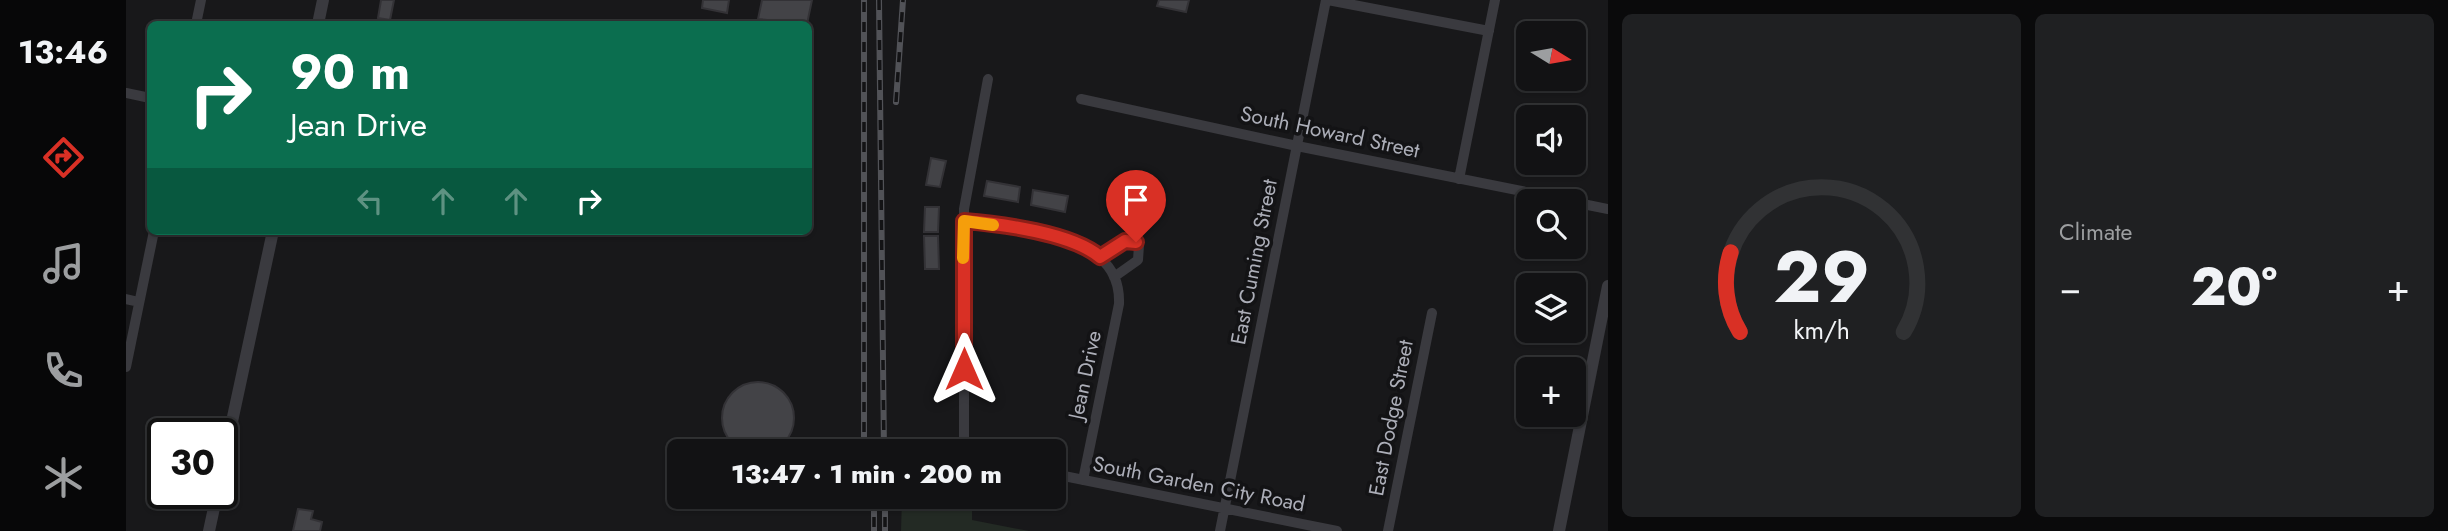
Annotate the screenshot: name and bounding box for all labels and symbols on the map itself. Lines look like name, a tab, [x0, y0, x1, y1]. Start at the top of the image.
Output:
north arrow	[1516, 21, 1586, 91]
street label: South Howard Street	[1238, 98, 1422, 166]
pin	[1106, 170, 1166, 242]
street label: East Cuming Street	[1223, 177, 1285, 347]
street label: Jean Drive	[1060, 328, 1109, 425]
position arrow	[927, 332, 1001, 406]
street label: East Dodge Street	[1361, 337, 1421, 499]
speed limit sign: 30	[147, 418, 238, 509]
street label: South Garden City Road	[1090, 449, 1308, 519]

